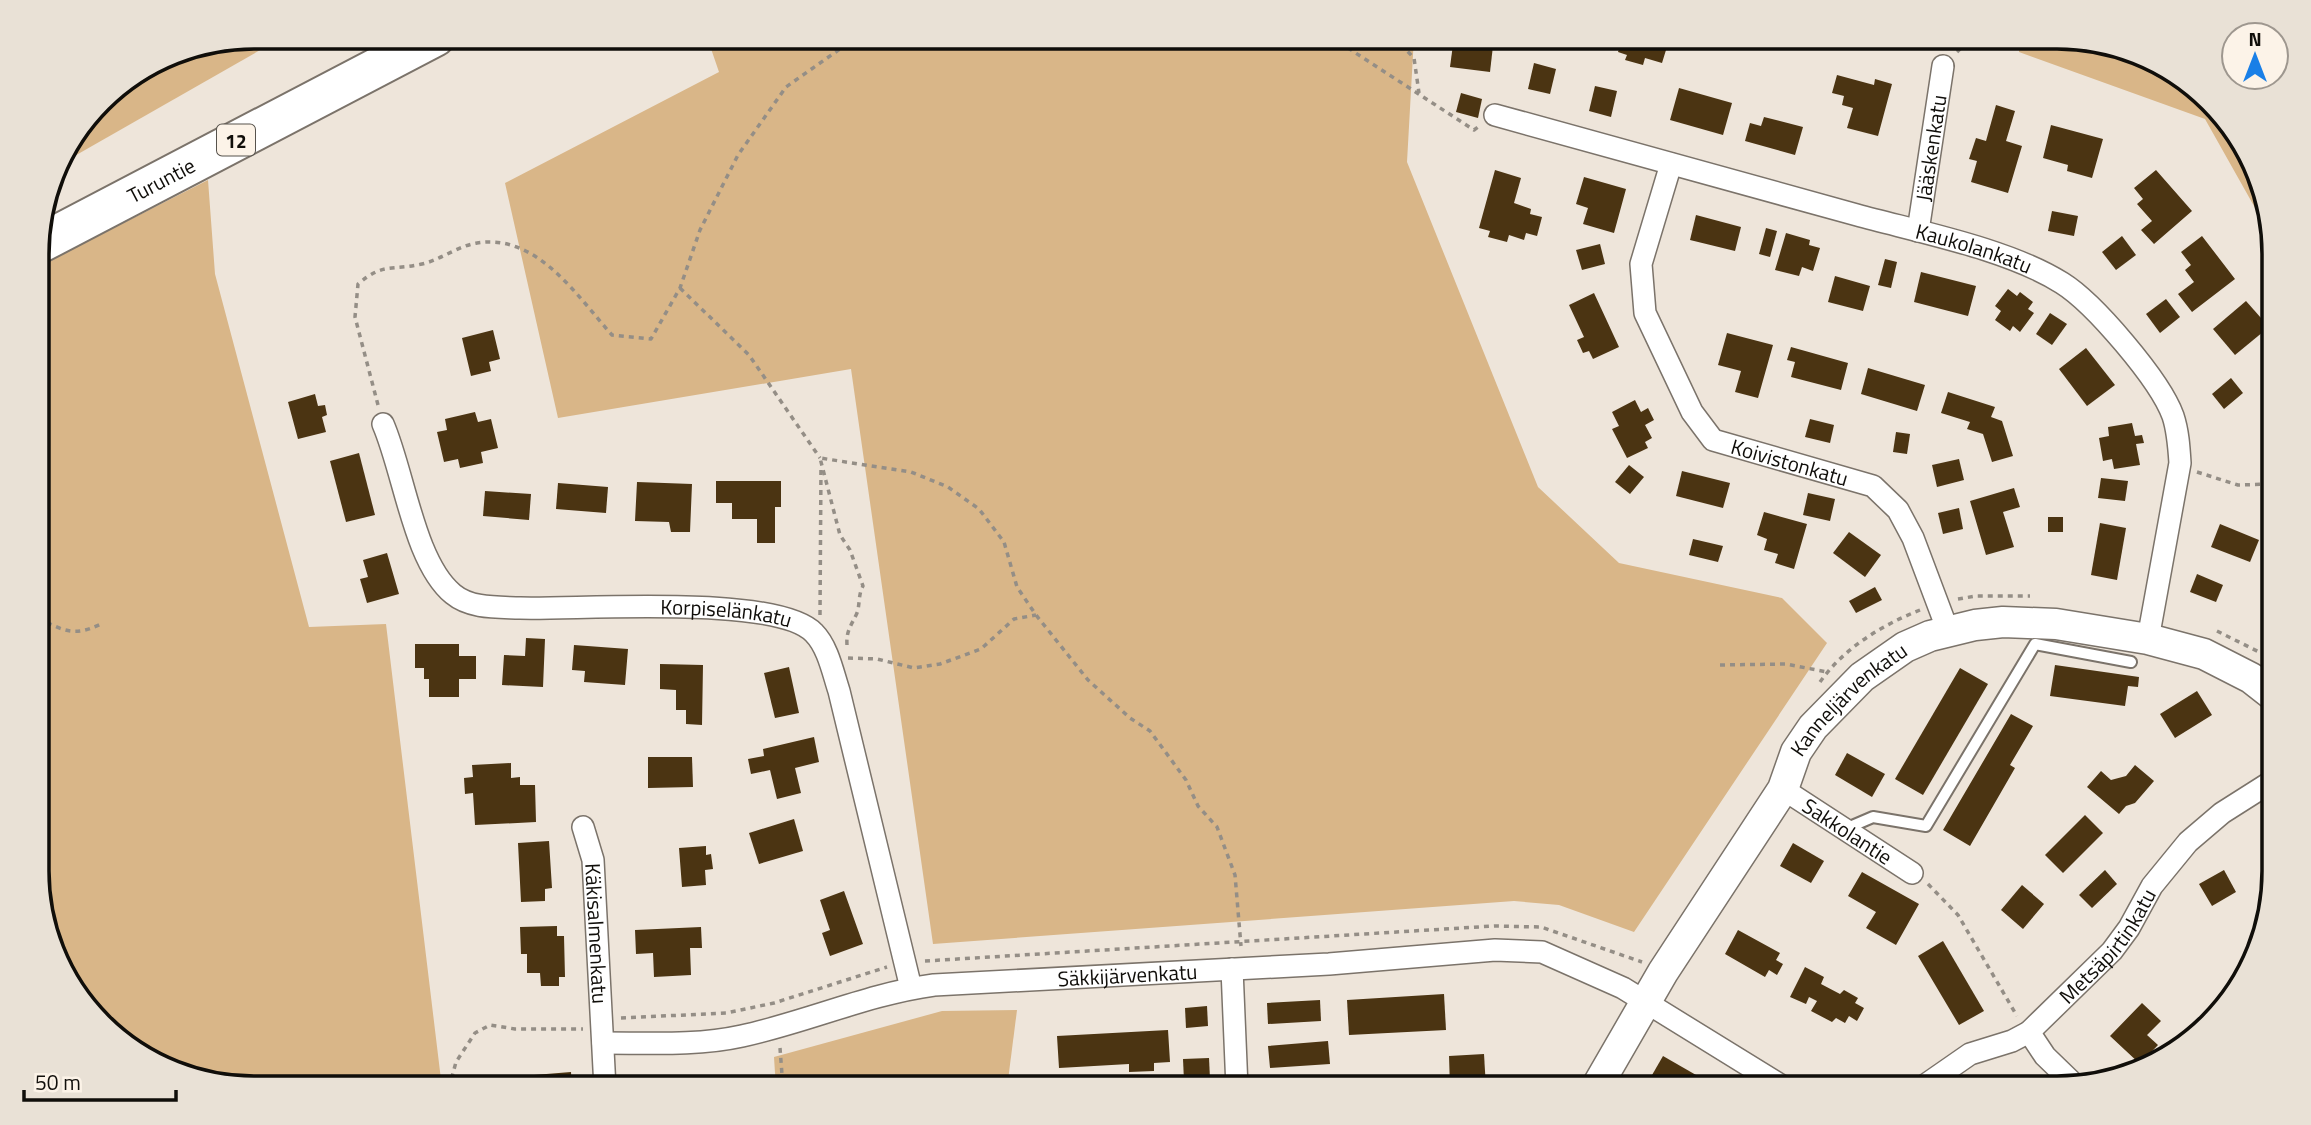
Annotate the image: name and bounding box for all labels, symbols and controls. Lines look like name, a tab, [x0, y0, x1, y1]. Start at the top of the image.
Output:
north arrow	[2220, 21, 2290, 91]
text: N	[2248, 24, 2262, 53]
street label: Jääskenkatu	[1907, 92, 1954, 204]
road number: 12	[217, 124, 255, 156]
street label: Turuntie	[121, 149, 201, 211]
street label: Kaukolankatu	[1912, 215, 2037, 281]
street label: Koivistonkatu	[1727, 430, 1852, 494]
street label: Korpiselänkatu	[660, 590, 796, 635]
street label: Kanneljärvenkatu	[1782, 634, 1914, 763]
street label: Sakkolantie	[1796, 790, 1899, 872]
street label: Käkisalmenkatu	[577, 862, 617, 1005]
street label: Metsäpirtinkatu	[2051, 882, 2164, 1011]
street label: Säkkijärvenkatu	[1057, 955, 1198, 994]
scale bar	[24, 1058, 177, 1102]
text: 50 m	[35, 1066, 81, 1098]

